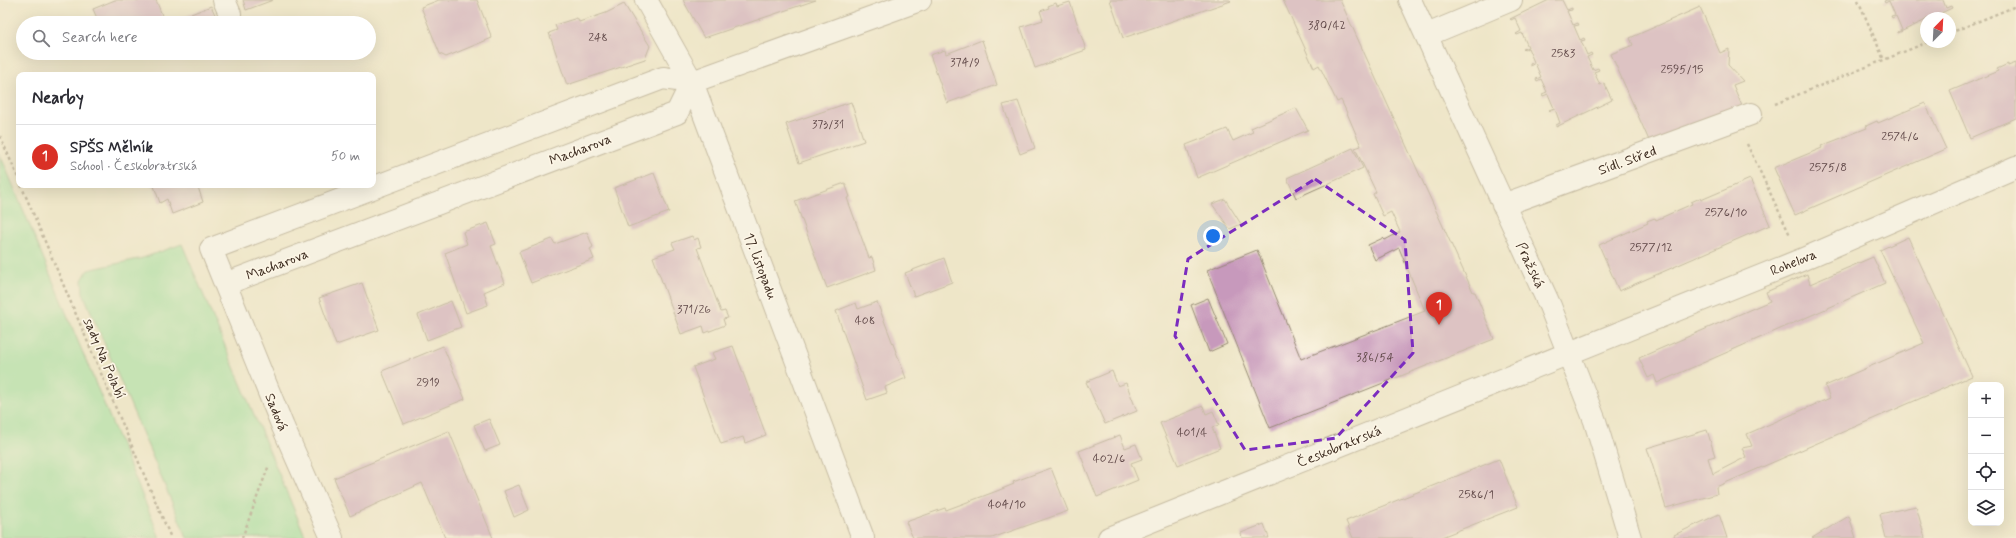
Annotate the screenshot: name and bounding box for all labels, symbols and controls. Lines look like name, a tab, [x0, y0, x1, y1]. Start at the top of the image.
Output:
north arrow	[1920, 12, 1956, 48]
search box	[16, 16, 376, 60]
house number: 380/42	[1308, 18, 1346, 34]
icon: search	[30, 27, 52, 49]
text: Search here	[62, 28, 138, 48]
house number: 248	[588, 30, 608, 46]
house number: 2583	[1551, 46, 1576, 62]
house number: 374/9	[950, 55, 980, 71]
house number: 2595/15	[1661, 62, 1703, 78]
text: Nearby	[32, 87, 84, 109]
house number: 373/31	[812, 117, 844, 133]
house number: 2574/6	[1881, 129, 1919, 145]
street label: Macharova	[547, 130, 614, 170]
text: SPŠS Mělník	[70, 138, 153, 158]
street label: Sídl. Střed	[1596, 142, 1659, 180]
text: 1	[42, 148, 48, 165]
text: 50 m	[331, 148, 360, 165]
text: School · Českobratrská	[70, 158, 197, 175]
house number: 2575/8	[1809, 160, 1847, 176]
house number: 2576/10	[1705, 205, 1747, 221]
your location	[1203, 226, 1223, 246]
street label: 17. listopadu	[739, 230, 781, 303]
street label: Pražská	[1512, 239, 1549, 291]
house number: 2577/12	[1629, 240, 1673, 256]
street label: Macharova	[244, 245, 311, 285]
street label: Rohelova	[1768, 246, 1819, 280]
pin: 1	[1426, 292, 1452, 325]
house number: 371/26	[677, 302, 711, 318]
house number: 408	[855, 313, 875, 329]
street label: sady Na Polabí	[79, 315, 129, 402]
house number: 386/54	[1356, 350, 1394, 366]
house number: 2919	[416, 375, 440, 391]
map controls	[1968, 382, 2004, 526]
button: +	[1968, 382, 2004, 418]
street label: Sadová	[260, 391, 292, 434]
button: −	[1968, 418, 2004, 454]
street label: Českobratrská	[1294, 422, 1384, 472]
house number: 401/4	[1177, 425, 1207, 441]
house number: 402/6	[1093, 451, 1125, 467]
button: locate	[1968, 454, 2004, 490]
house number: 2586/1	[1458, 487, 1494, 503]
button: layers	[1968, 490, 2004, 526]
house number: 404/10	[988, 497, 1026, 513]

